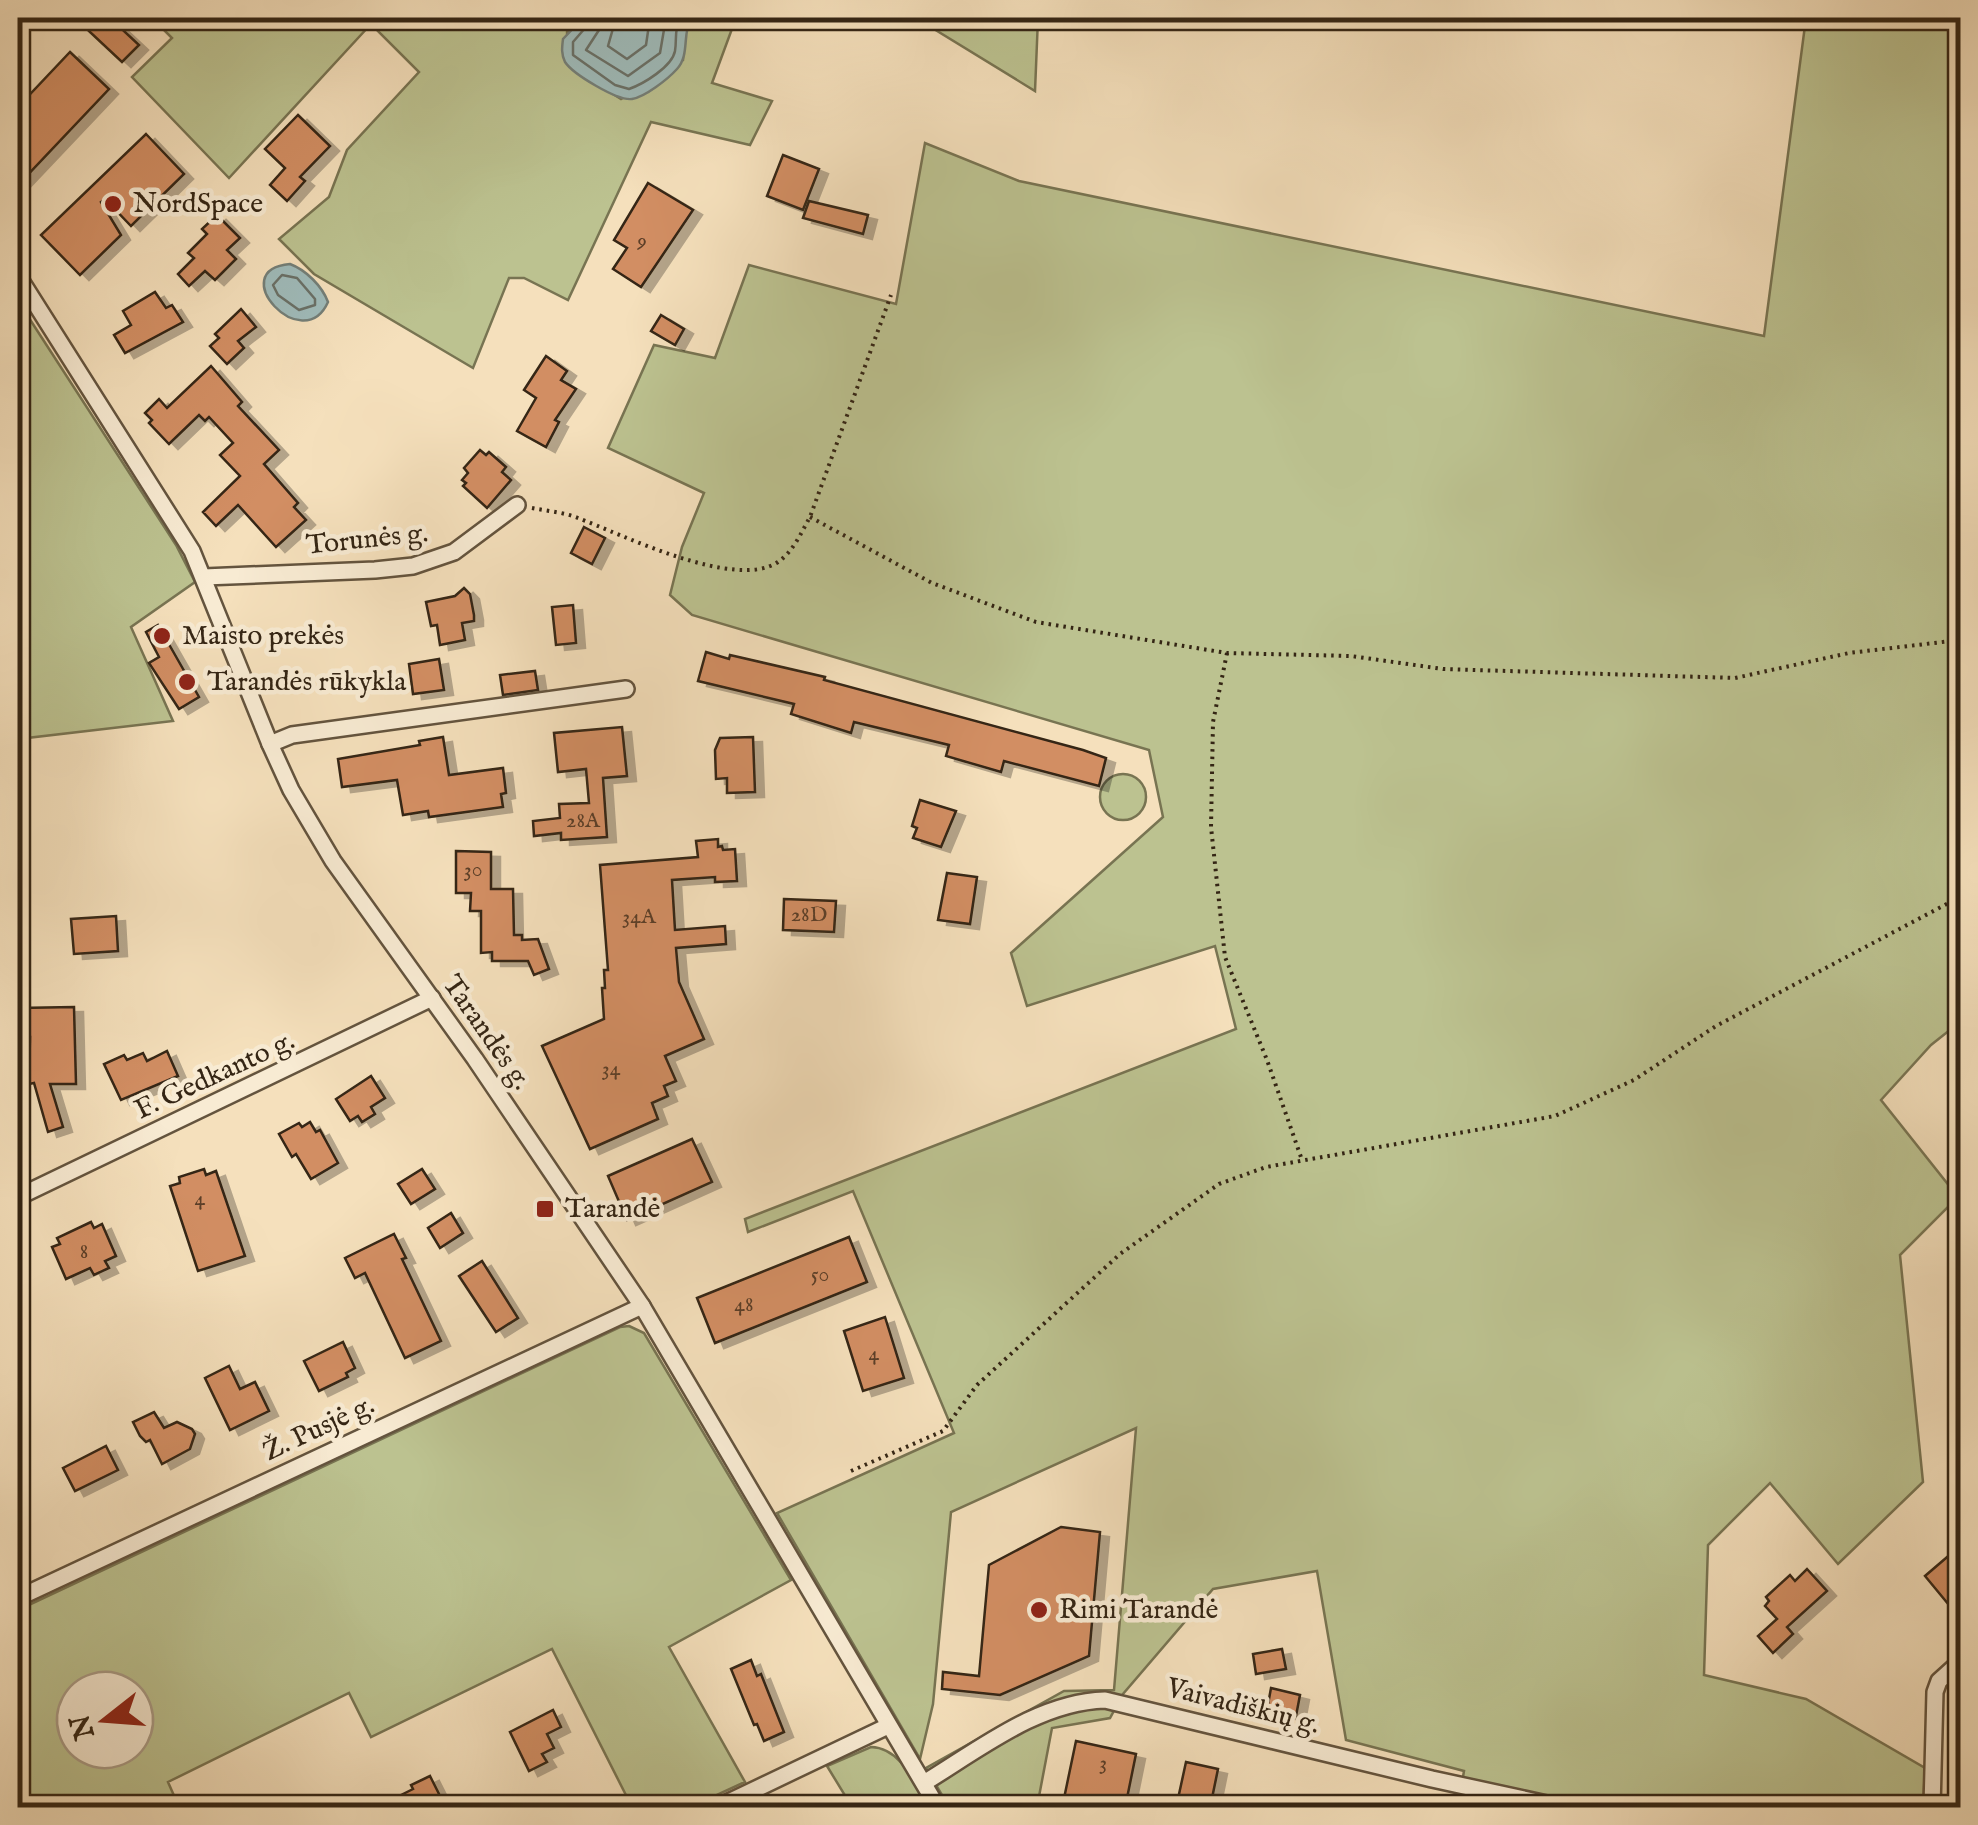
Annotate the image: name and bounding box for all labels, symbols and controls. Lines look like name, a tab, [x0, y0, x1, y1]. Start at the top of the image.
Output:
place label: NordSpace	[133, 187, 263, 222]
marker: NordSpace	[102, 193, 124, 215]
house number: 9	[636, 227, 647, 255]
street label: Torunės g.	[304, 516, 430, 564]
place label: Maisto prekės	[182, 619, 344, 654]
marker: Maisto prekės	[151, 625, 173, 647]
place label: Tarandės rūkykla	[207, 665, 407, 700]
marker: Tarandės rūkykla	[176, 671, 198, 693]
house number: 28A	[566, 807, 601, 835]
house number: 30	[463, 856, 483, 884]
house number: 28D	[791, 901, 827, 929]
house number: 34A	[622, 903, 657, 931]
street label: Tarandės g.	[434, 969, 538, 1097]
street label: F. Gedkanto g.	[130, 1024, 300, 1128]
house number: 34	[601, 1055, 621, 1083]
house number: 4	[195, 1185, 206, 1213]
place label: Tarandė	[565, 1192, 661, 1227]
marker: Tarandė	[534, 1198, 556, 1220]
house number: 8	[80, 1238, 88, 1266]
house number: 50	[811, 1261, 829, 1289]
house number: 48	[734, 1291, 754, 1319]
house number: 4	[869, 1340, 880, 1368]
street label: Ž. Pusjė g.	[258, 1388, 380, 1470]
place label: Rimi Tarandė	[1059, 1593, 1218, 1628]
marker: Rimi Tarandė	[1028, 1599, 1050, 1621]
north arrow	[55, 1670, 155, 1770]
street label: Vaivadiškių g.	[1162, 1671, 1323, 1743]
text: N	[63, 1710, 104, 1744]
house number: 3	[1099, 1749, 1107, 1777]

